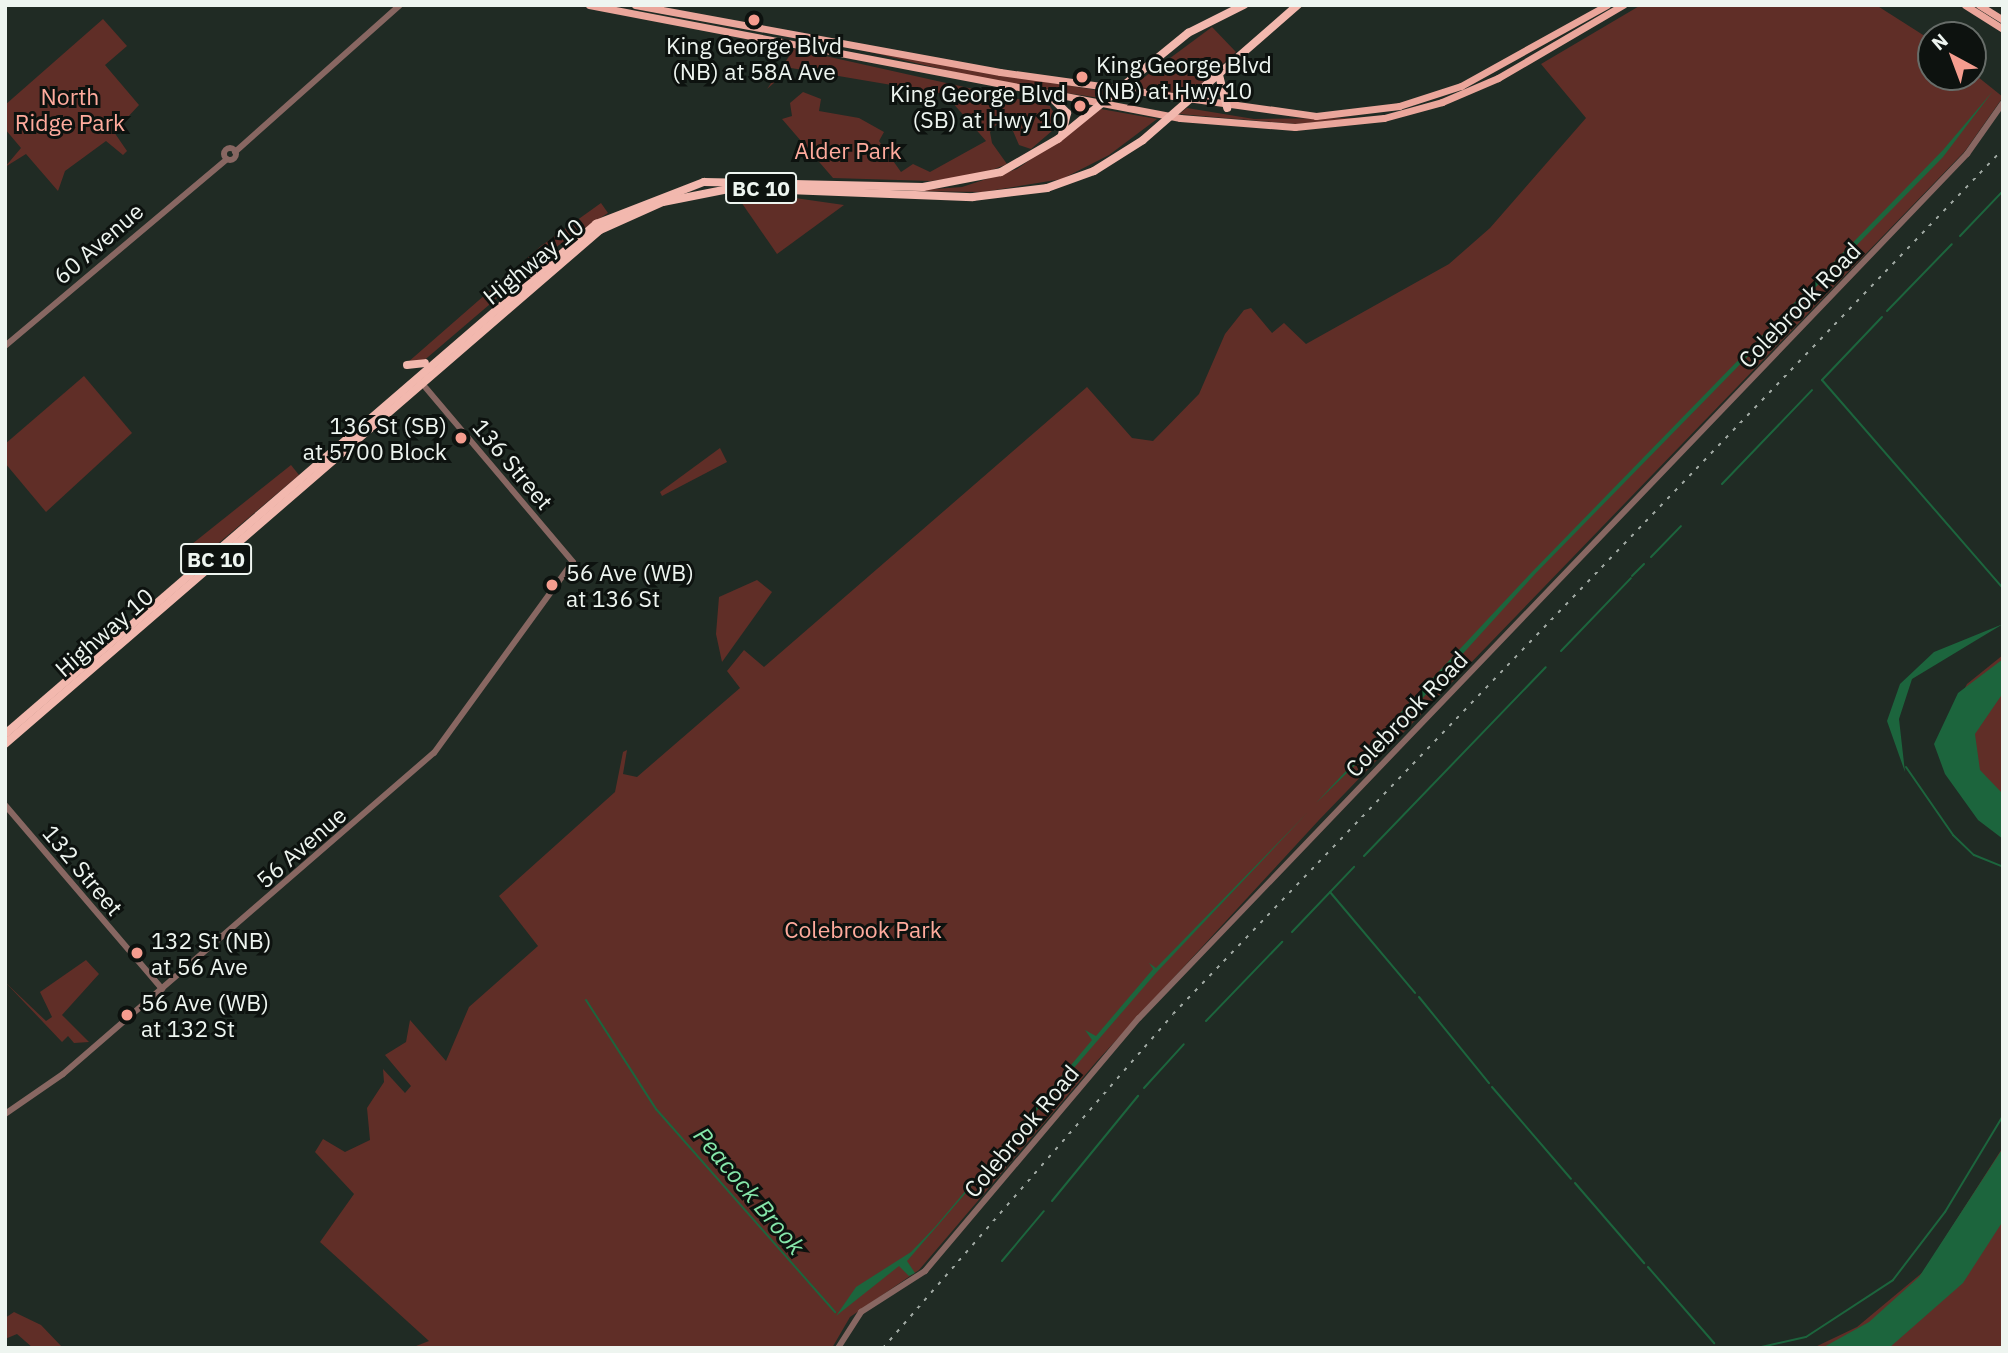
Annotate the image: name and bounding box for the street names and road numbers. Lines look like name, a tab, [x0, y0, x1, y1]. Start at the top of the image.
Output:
road number: BC 10	[724, 170, 798, 206]
street label: 60 Avenue	[48, 197, 148, 289]
street label: Highway 10	[477, 212, 589, 310]
street label: Colebrook Road	[1732, 236, 1866, 374]
street label: 136 Street	[467, 413, 559, 515]
road number: BC 10	[179, 542, 253, 576]
street label: Highway 10	[49, 582, 159, 682]
street label: Colebrook Road	[1339, 645, 1473, 783]
street label: 56 Avenue	[251, 801, 351, 893]
street label: 132 Street	[37, 819, 129, 921]
street label: Colebrook Road	[958, 1059, 1084, 1203]

